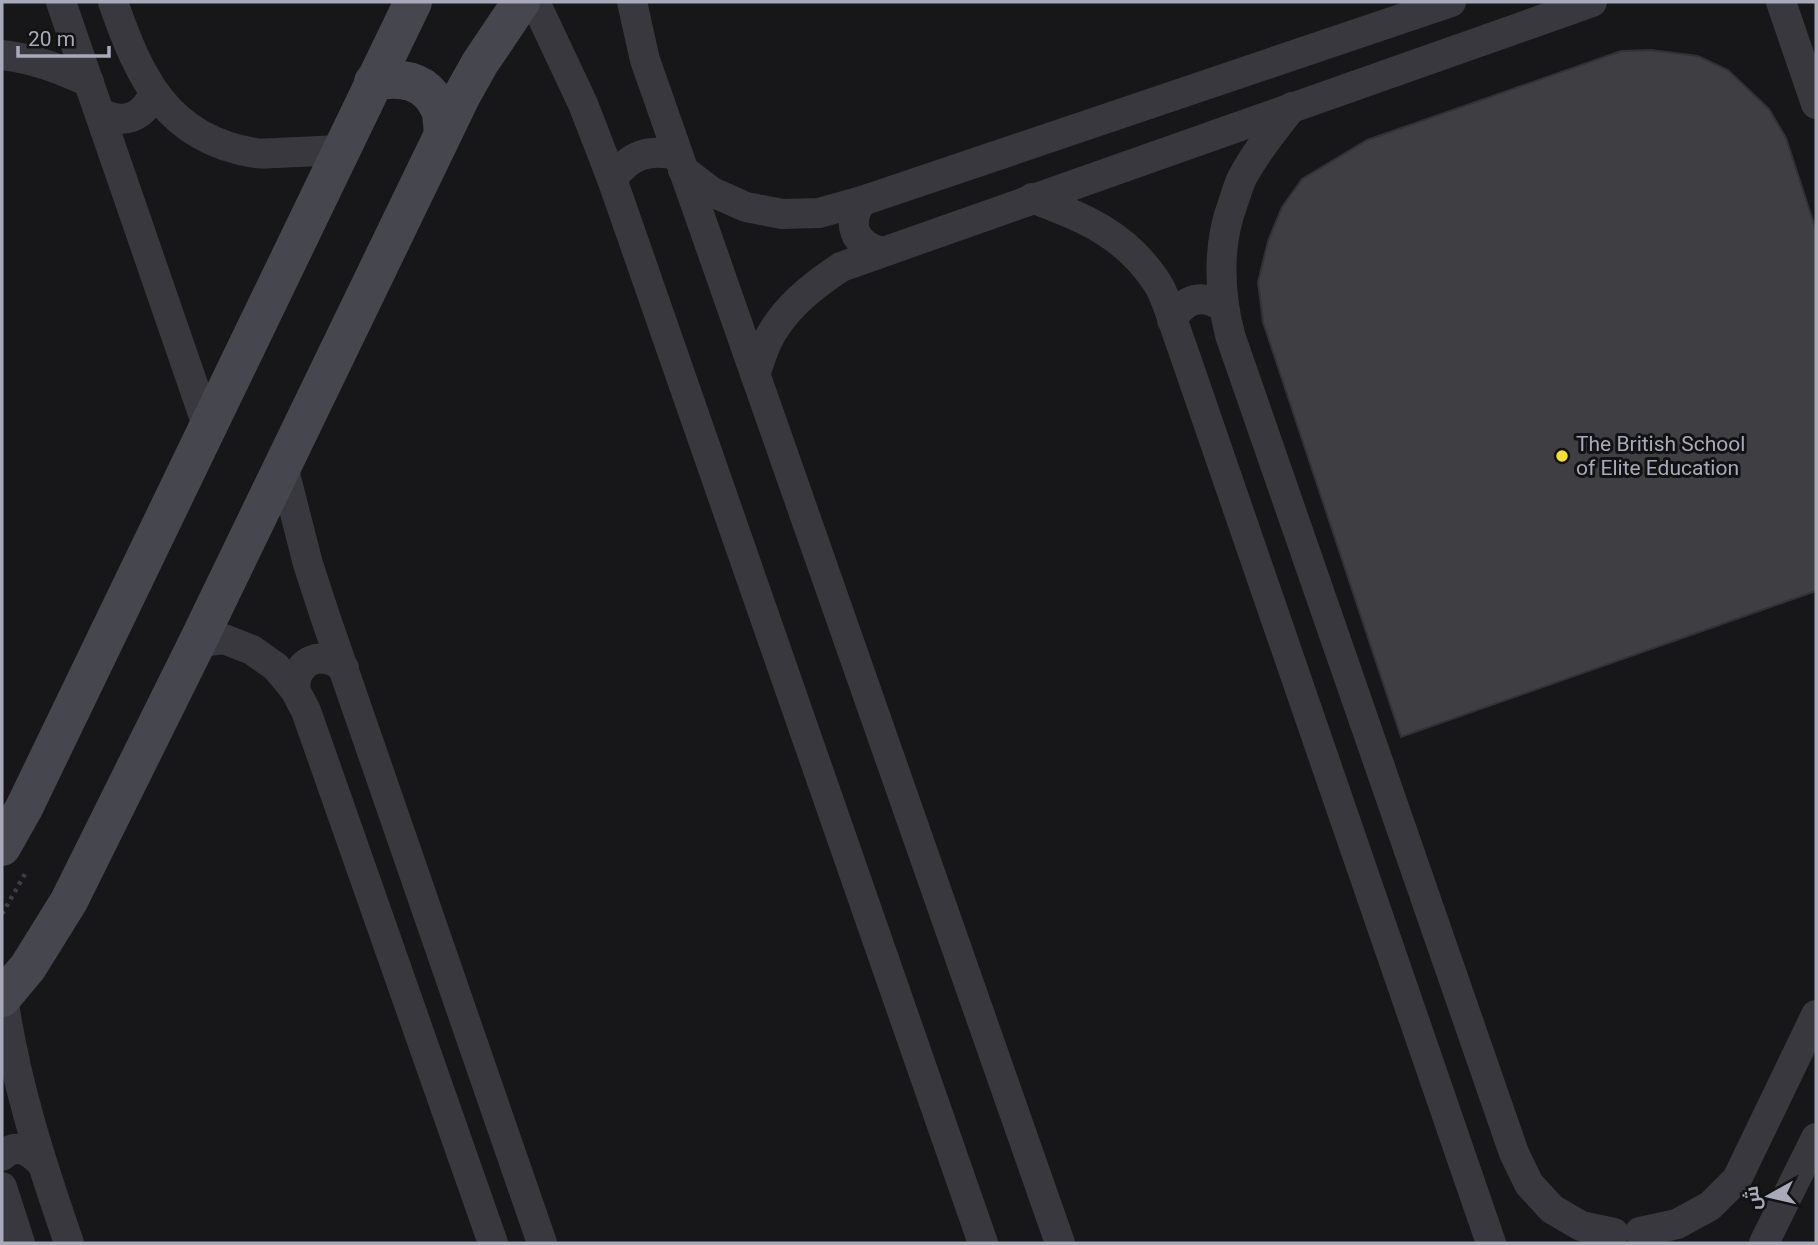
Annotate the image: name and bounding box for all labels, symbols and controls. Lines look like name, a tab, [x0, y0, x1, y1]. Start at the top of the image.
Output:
scale bar	[18, 14, 108, 58]
text: 20 m	[28, 27, 75, 51]
place label: The British School of Elite Education	[1576, 432, 1745, 480]
marker: The British School of Elite Education	[1554, 448, 1570, 464]
north arrow	[1734, 1161, 1804, 1231]
text: ش	[1740, 1185, 1766, 1212]

